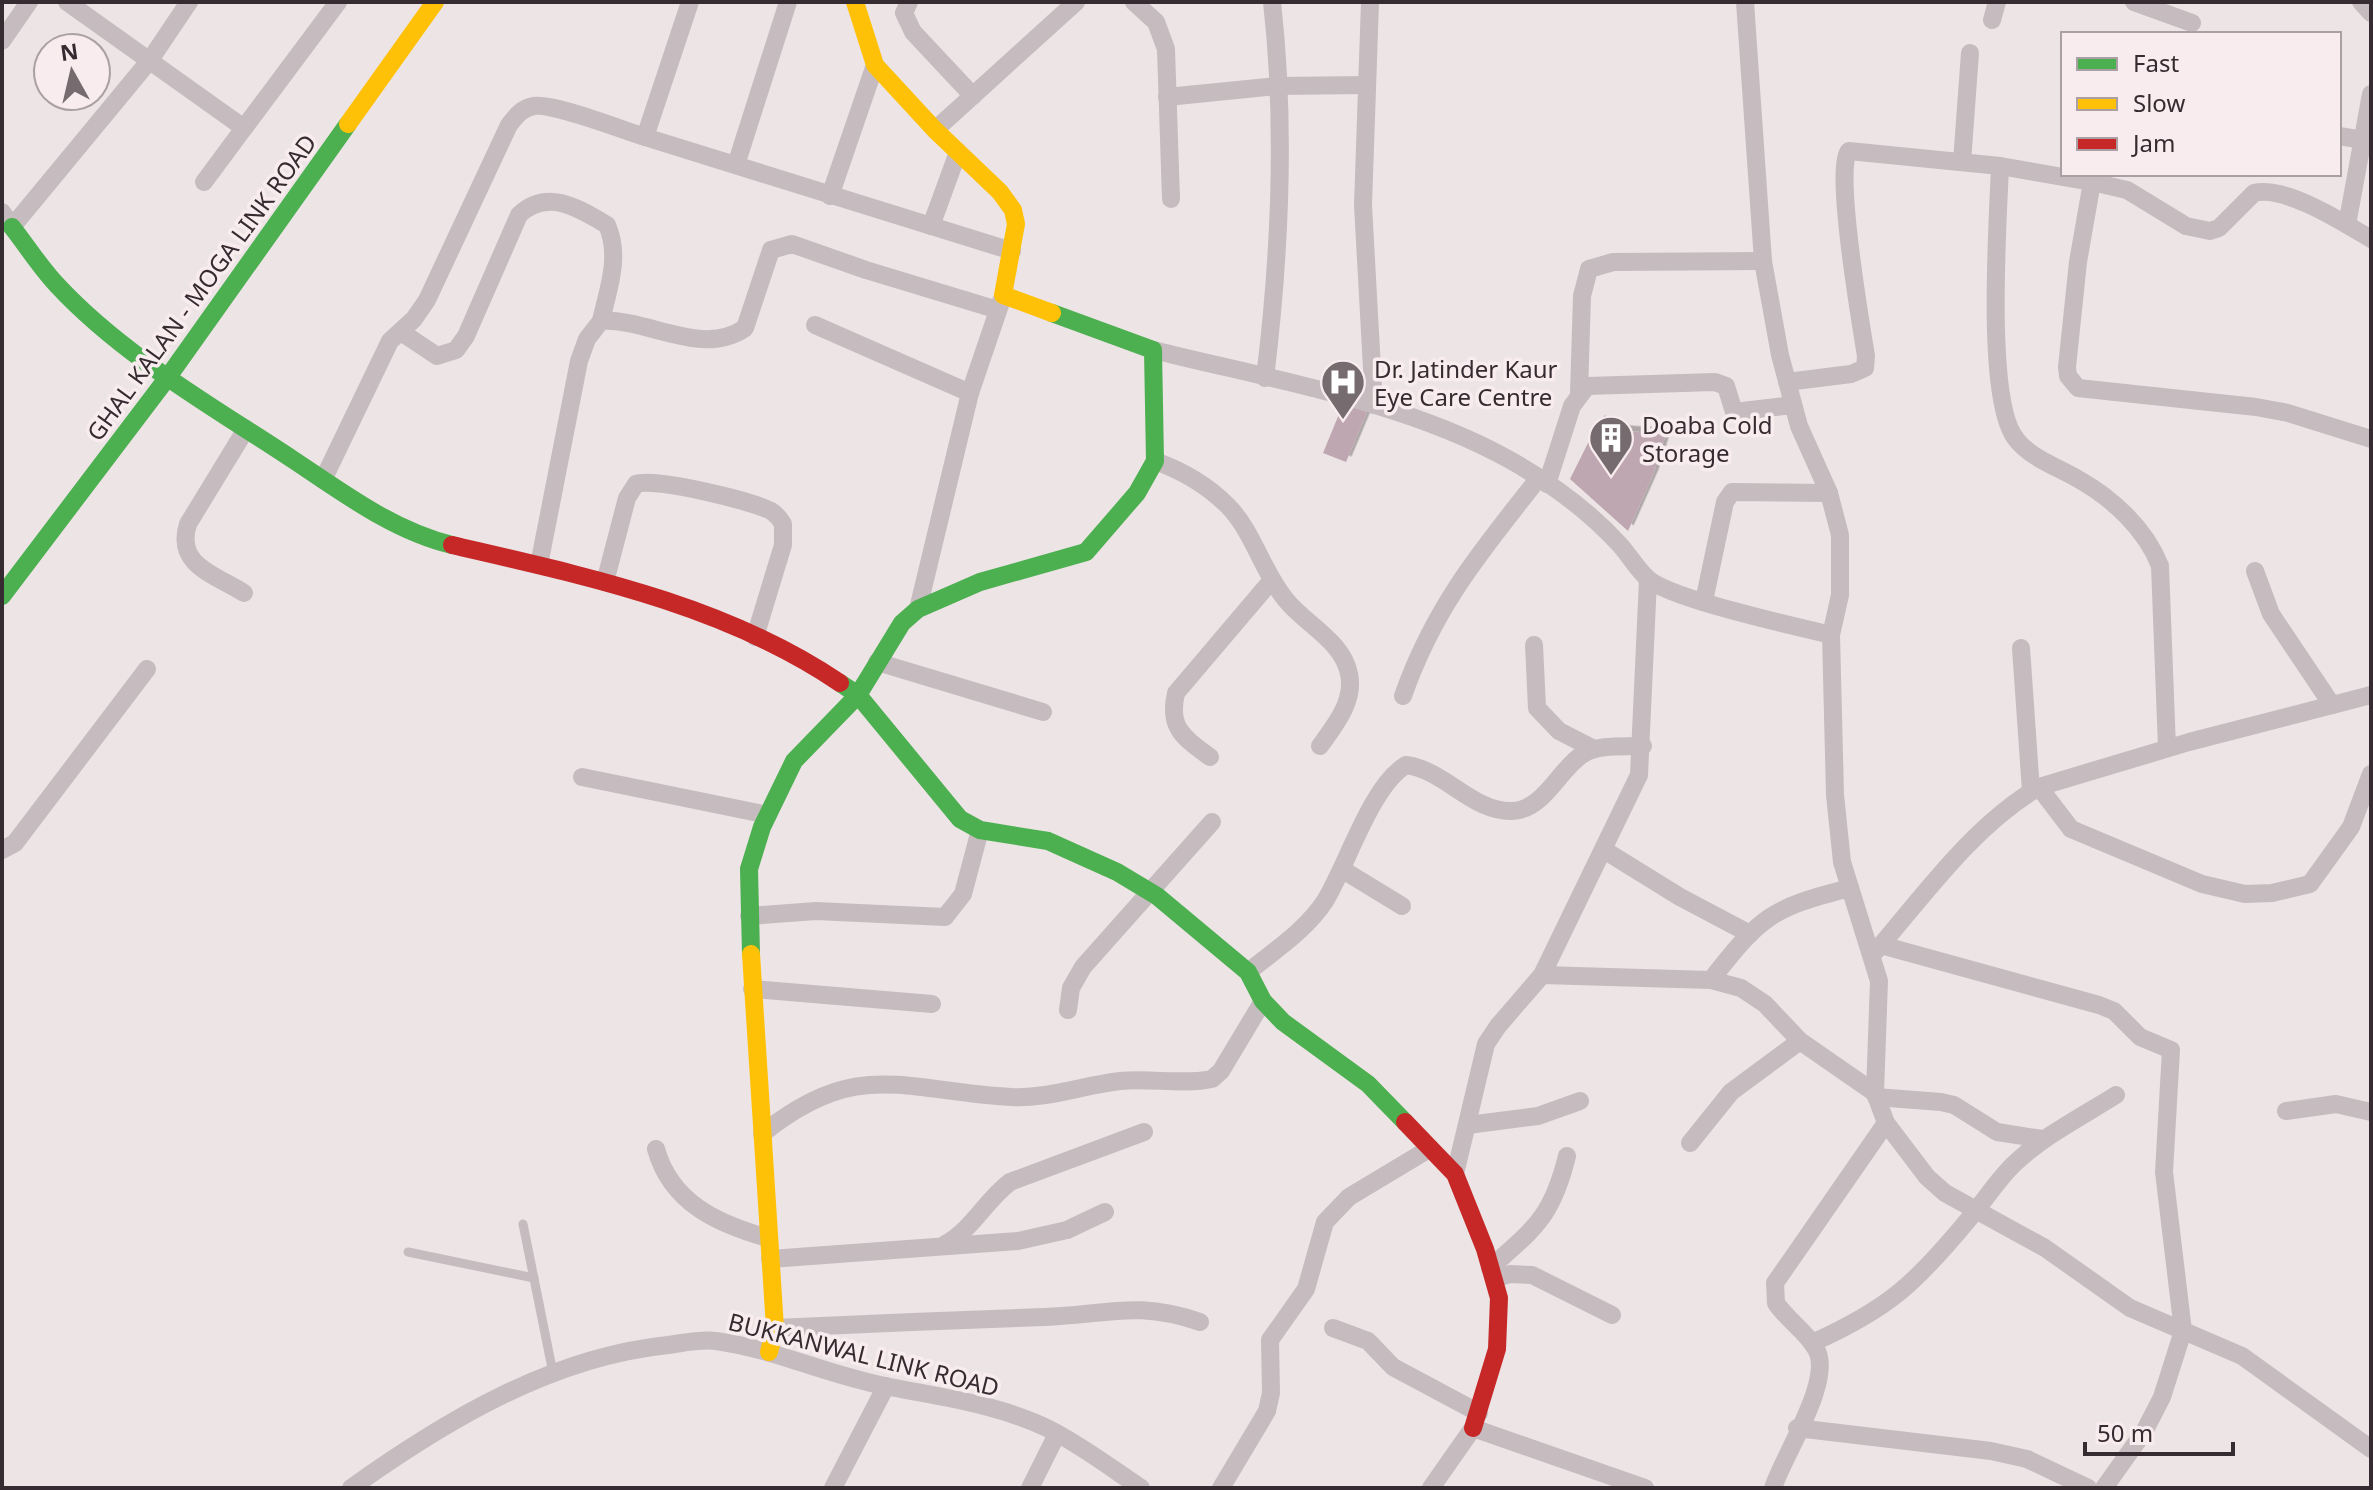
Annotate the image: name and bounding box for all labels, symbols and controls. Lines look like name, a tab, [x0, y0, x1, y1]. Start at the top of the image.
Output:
north arrow	[32, 32, 112, 112]
legend	[2061, 32, 2341, 176]
text: N	[58, 35, 80, 67]
text: Fast	[2133, 46, 2179, 79]
text: Slow	[2133, 86, 2185, 119]
text: Jam	[2131, 126, 2175, 159]
street label: GHAL KALAN - MOGA LINK ROAD	[78, 127, 324, 447]
place label: Dr. Jatinder Kaur Eye Care Centre	[1374, 352, 1558, 413]
hospital icon: Dr. Jatinder Kaur Eye Care Centre	[1319, 358, 1367, 421]
place label: Doaba Cold Storage	[1642, 408, 1773, 469]
building icon: Doaba Cold Storage	[1587, 414, 1635, 477]
street label: BUKKANWAL LINK ROAD	[725, 1304, 1003, 1404]
scale bar	[2085, 1406, 2233, 1456]
text: 50 m	[2097, 1416, 2153, 1449]

